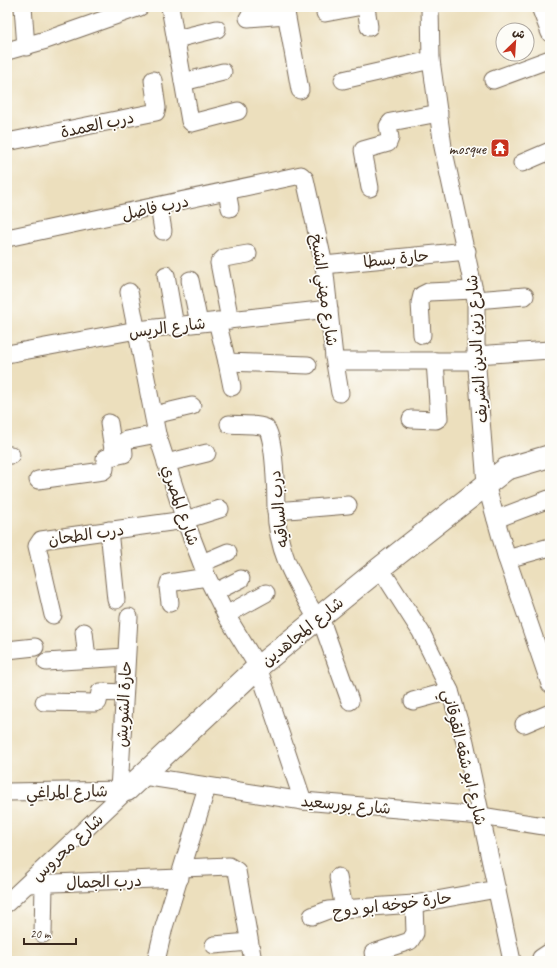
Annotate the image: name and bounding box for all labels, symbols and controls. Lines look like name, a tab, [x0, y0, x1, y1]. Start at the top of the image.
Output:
north arrow	[495, 22, 535, 62]
text: ش	[511, 24, 528, 42]
street label: درب العمدة	[59, 107, 136, 143]
temple icon: mosque	[489, 137, 511, 159]
place label: mosque	[448, 139, 488, 159]
street label: درب فاضل	[120, 191, 191, 225]
street label: شارع مهني الشيخ	[302, 233, 342, 348]
street label: حارة بسطا	[362, 246, 430, 272]
street label: شارع زين الدين الشريف	[462, 274, 493, 424]
street label: شارع الريس	[128, 313, 207, 344]
street label: شارع المصري	[156, 462, 203, 549]
street label: درب الساقيه	[265, 469, 293, 549]
street label: درب الطحان	[47, 520, 125, 550]
street label: شارع المجاهدين	[257, 592, 349, 672]
street label: حارة الشويش	[112, 660, 136, 748]
street label: شارع ابو شقه القوقاني	[434, 687, 491, 828]
street label: شارع المراغي	[26, 781, 108, 807]
street label: شارع بورسعيد	[300, 791, 392, 820]
street label: شارع محروس	[28, 810, 108, 887]
street label: درب الجمال	[66, 871, 142, 893]
street label: حارة خوخه ابو دوح	[331, 888, 453, 922]
scale bar	[24, 920, 76, 946]
text: 20 m	[30, 926, 52, 942]

